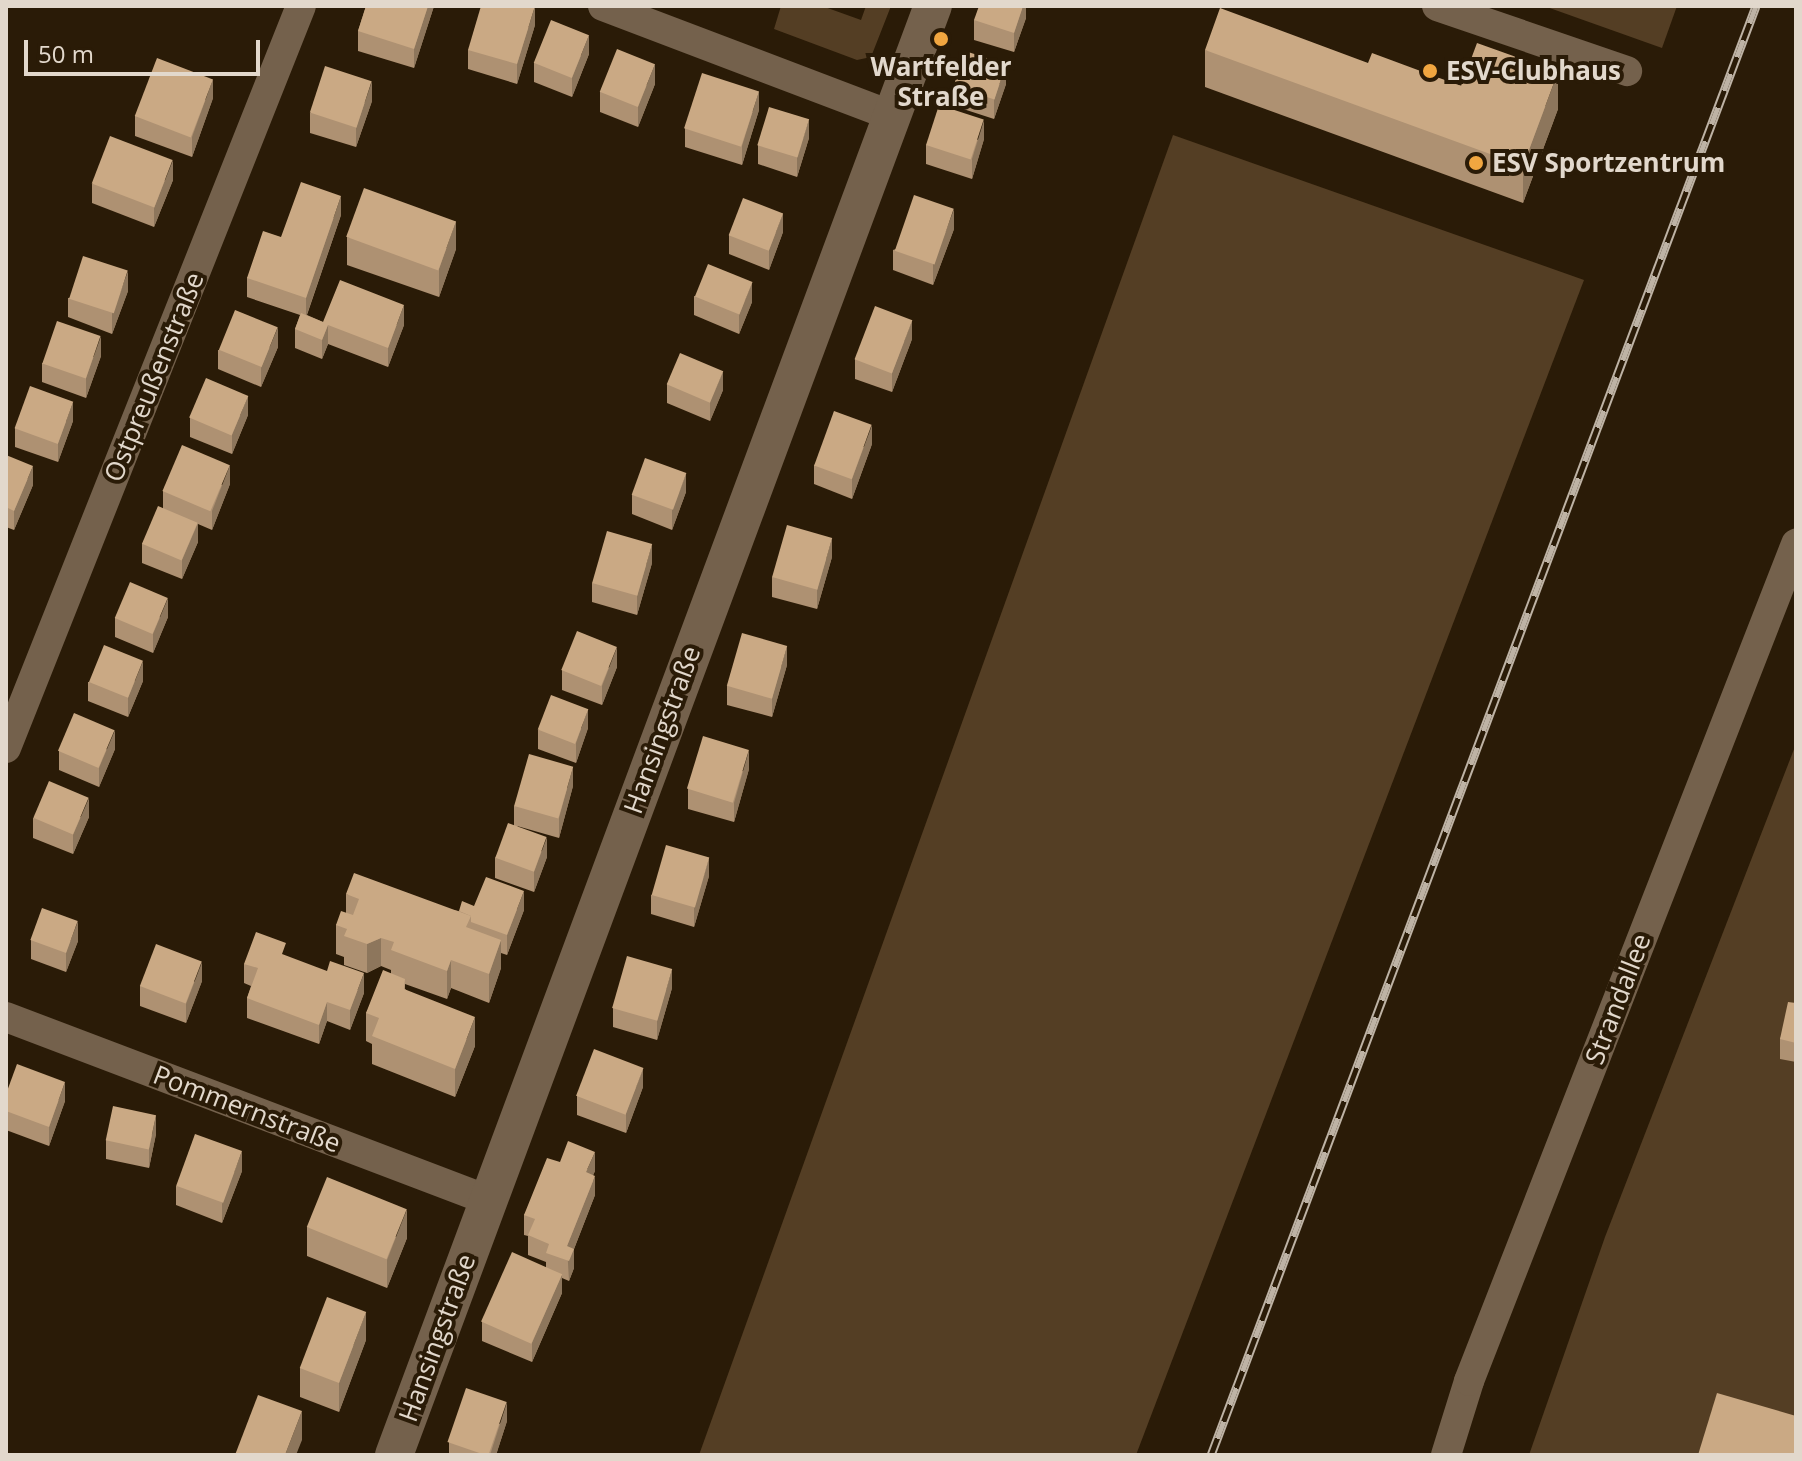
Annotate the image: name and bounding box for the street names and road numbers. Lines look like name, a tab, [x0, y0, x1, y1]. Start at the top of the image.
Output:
street label: Ostpreußenstraße	[98, 268, 210, 486]
street label: Hansingstraße	[617, 642, 707, 818]
street label: Strandallee	[1579, 929, 1657, 1069]
street label: Pommernstraße	[149, 1059, 345, 1159]
street label: Hansingstraße	[392, 1250, 482, 1426]

